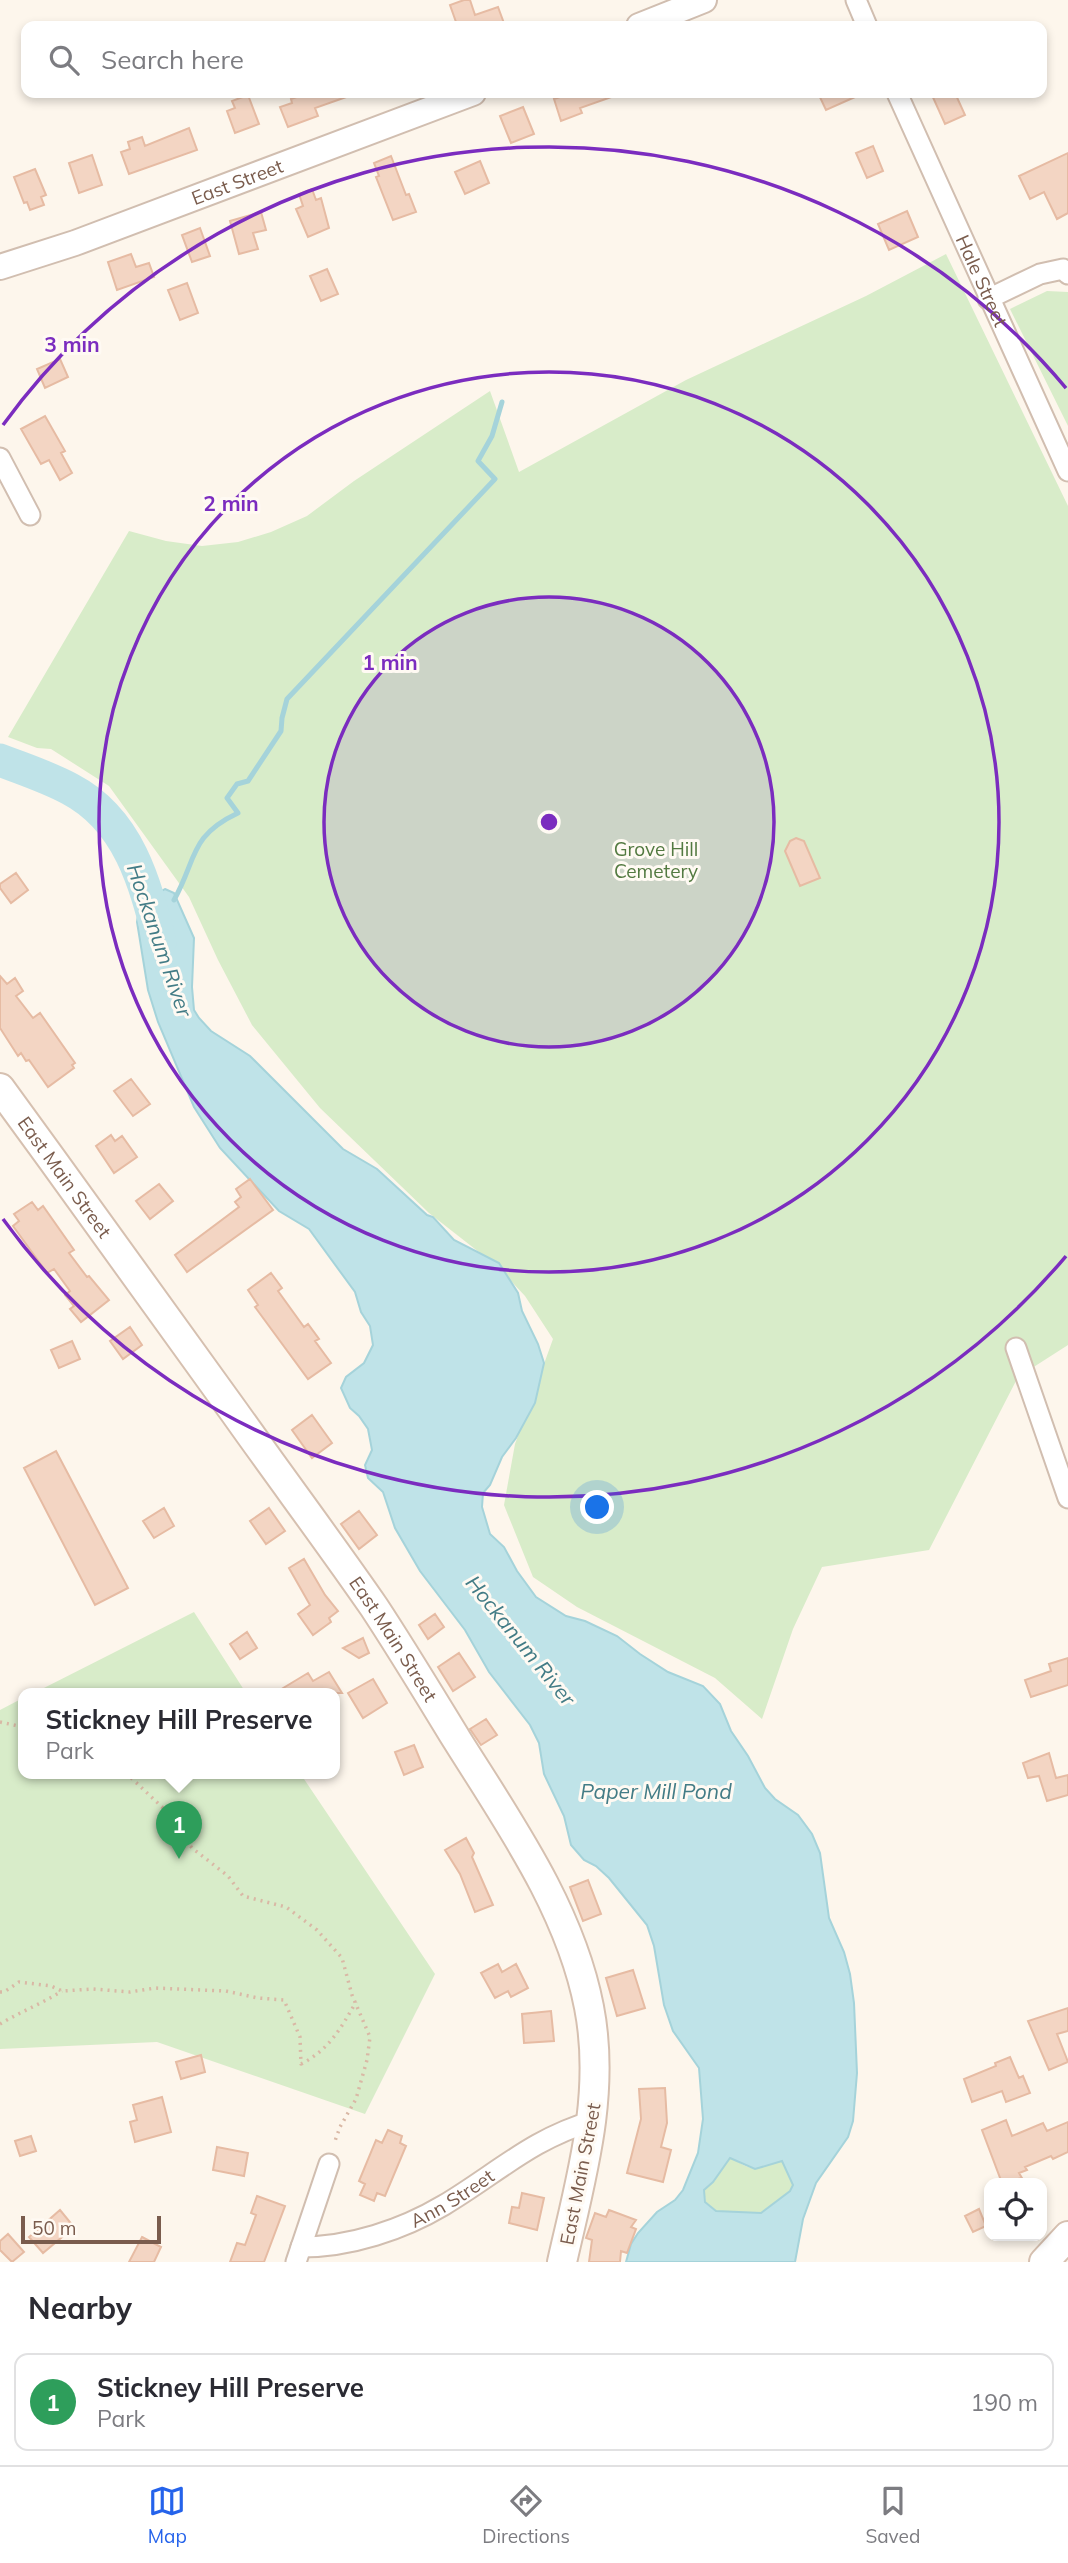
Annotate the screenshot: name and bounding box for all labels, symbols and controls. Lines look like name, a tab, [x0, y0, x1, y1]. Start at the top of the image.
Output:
search box	[21, 21, 1047, 98]
icon: search	[45, 41, 83, 79]
text: Search here	[101, 43, 244, 76]
street label: East Street	[188, 154, 287, 210]
street label: Hale Street	[951, 231, 1013, 331]
text: 3 min	[44, 331, 100, 357]
text: 2 min	[203, 490, 259, 516]
text: 1 min	[362, 649, 418, 675]
centre of rings	[537, 810, 561, 834]
park label: Grove Hill Cemetery	[614, 837, 698, 883]
water label: Hockanum River	[122, 860, 199, 1021]
street label: East Main Street	[13, 1111, 117, 1243]
your location	[580, 1490, 614, 1524]
water label: Hockanum River	[461, 1570, 582, 1711]
street label: East Main Street	[344, 1572, 443, 1706]
popup	[18, 1688, 340, 1779]
text: Stickney Hill Preserve	[45, 1703, 313, 1736]
text: Park	[45, 1736, 94, 1765]
water label: Paper Mill Pond	[580, 1778, 732, 1804]
pin: 1	[156, 1801, 202, 1859]
street label: East Main Street	[554, 2101, 606, 2247]
street label: Ann Street	[406, 2163, 499, 2233]
map controls	[984, 2178, 1047, 2241]
button: locate	[984, 2178, 1047, 2241]
scale bar	[21, 2213, 161, 2245]
text: 50 m	[32, 2216, 76, 2240]
text: Nearby	[28, 2289, 132, 2327]
text: Stickney Hill Preserve	[97, 2371, 364, 2404]
text: 1	[46, 2388, 60, 2417]
text: 190 m	[970, 2388, 1038, 2417]
text: Park	[97, 2404, 145, 2433]
tab: Map	[148, 2482, 187, 2548]
tab: Directions	[482, 2482, 570, 2548]
tab: Saved	[865, 2482, 920, 2548]

